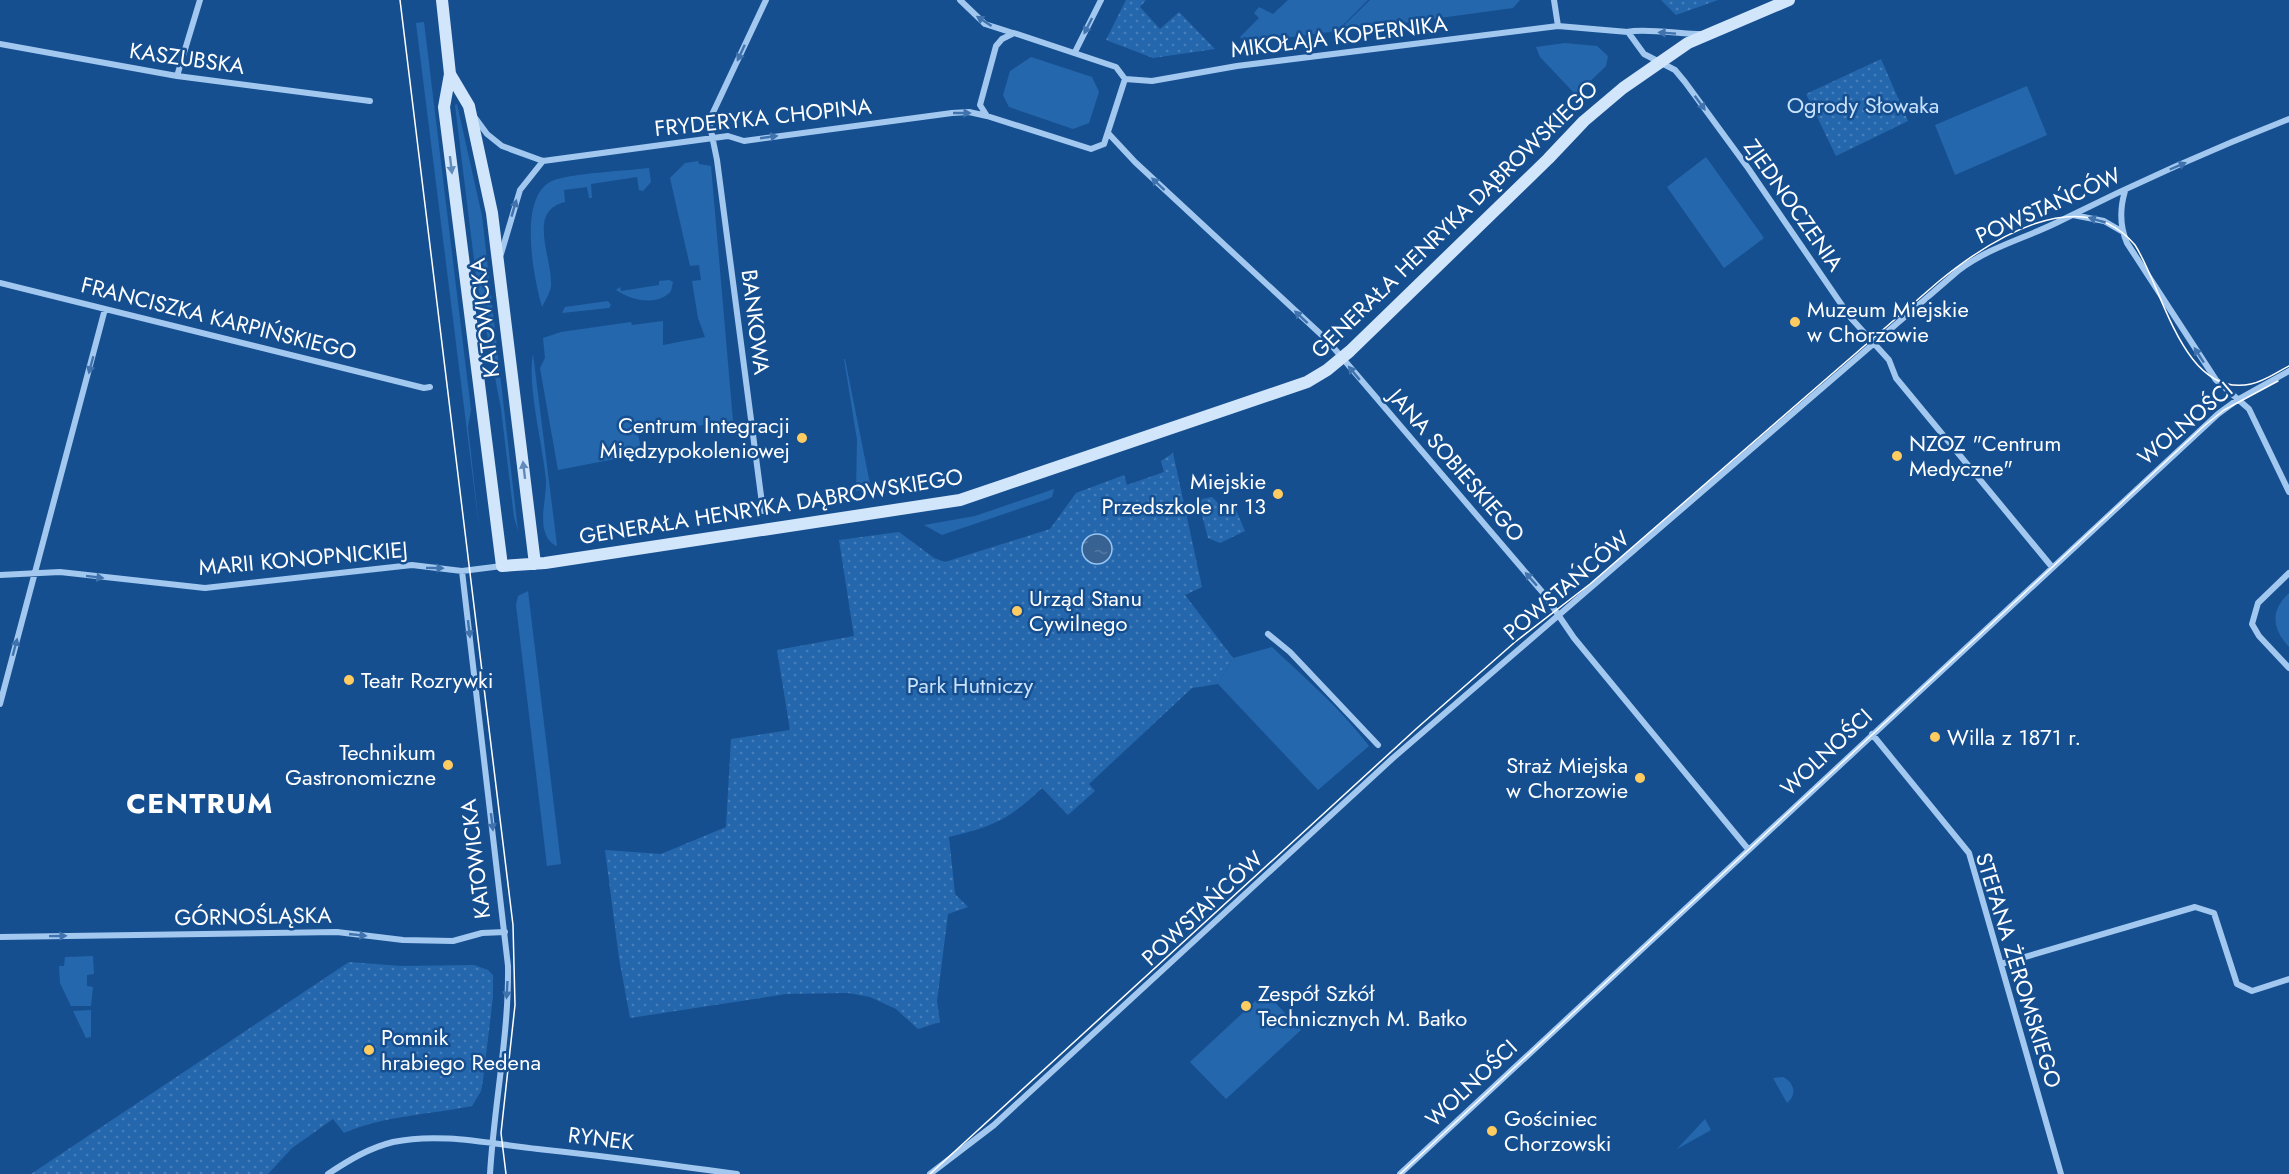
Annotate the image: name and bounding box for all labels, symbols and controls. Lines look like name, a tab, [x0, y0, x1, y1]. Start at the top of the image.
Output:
street label: MIKOŁAJA KOPERNIKA	[1229, 7, 1450, 65]
one-way arrow	[976, 15, 993, 26]
one-way arrow	[1083, 17, 1093, 34]
one-way arrow	[1657, 29, 1676, 38]
street label: KASZUBSKA	[127, 34, 247, 82]
one-way arrow	[736, 44, 745, 61]
street label: GENERAŁA HENRYKA DĄBROWSKIEGO	[1303, 73, 1605, 365]
park label: Ogrody Słowaka	[1787, 89, 1939, 121]
street label: FRYDERYKA CHOPINA	[653, 90, 874, 144]
one-way arrow	[1694, 96, 1706, 111]
one-way arrow	[953, 108, 972, 118]
one-way arrow	[760, 133, 779, 142]
street label: ZJEDNOCZENIA	[1737, 133, 1852, 278]
one-way arrow	[447, 155, 456, 174]
street label: POWSTAŃCÓW	[1970, 159, 2126, 251]
one-way arrow	[2169, 162, 2186, 171]
one-way arrow	[1151, 178, 1166, 191]
one-way arrow	[510, 199, 519, 217]
one-way arrow	[2088, 215, 2106, 224]
street label: KATOWICKA	[461, 256, 507, 380]
street label: FRANCISZKA KARPIŃSKIEGO	[78, 268, 360, 368]
street label: BANKOWA	[734, 268, 778, 377]
place label: Muzeum Miejskie w Chorzowie	[1807, 293, 1969, 350]
one-way arrow	[1294, 310, 1308, 324]
marker: Muzeum Miejskie w Chorzowie	[1788, 315, 1802, 329]
one-way arrow	[2194, 347, 2205, 364]
one-way arrow	[85, 356, 95, 374]
one-way arrow	[1348, 366, 1361, 381]
street label: WOLNOŚCI	[2130, 374, 2240, 472]
street label: JANA SOBIESKIEGO	[1379, 379, 1533, 549]
place label: Centrum Integracji Międzypokoleniowej	[600, 409, 790, 466]
place label: NZOZ "Centrum Medyczne"	[1909, 427, 2061, 484]
marker: Centrum Integracji Międzypokoleniowej	[795, 431, 809, 445]
marker: NZOZ "Centrum Medyczne"	[1890, 449, 1904, 463]
street label: GENERAŁA HENRYKA DĄBROWSKIEGO	[577, 460, 965, 552]
one-way arrow	[519, 461, 529, 480]
place label: Miejskie Przedszkole nr 13	[1102, 465, 1266, 522]
marker: Miejskie Przedszkole nr 13	[1271, 487, 1285, 501]
street label: POWSTAŃCÓW	[1496, 523, 1636, 647]
street label: MARII KONOPNICKIEJ	[197, 533, 409, 583]
one-way arrow	[425, 563, 444, 573]
one-way arrow	[1525, 571, 1538, 587]
one-way arrow	[85, 572, 104, 581]
place label: Urząd Stanu Cywilnego	[1029, 582, 1142, 639]
marker: Urząd Stanu Cywilnego	[1010, 604, 1024, 618]
one-way arrow	[464, 619, 474, 638]
one-way arrow	[11, 638, 20, 656]
place label: Teatr Rozrywki	[361, 664, 493, 696]
park label: Park Hutniczy	[907, 669, 1033, 701]
marker: Teatr Rozrywki	[342, 673, 356, 687]
street label: WOLNOŚCI	[1773, 701, 1879, 803]
place label: Willa z 1871 r.	[1947, 721, 2081, 753]
marker: Willa z 1871 r.	[1928, 730, 1942, 744]
place label: Technikum Gastronomiczne	[285, 736, 436, 793]
place label: Straż Miejska w Chorzowie	[1506, 749, 1628, 806]
marker: Technikum Gastronomiczne	[441, 758, 455, 772]
marker: Straż Miejska w Chorzowie	[1633, 771, 1647, 785]
district label: CENTRUM	[126, 783, 274, 824]
street label: KATOWICKA	[452, 797, 498, 921]
one-way arrow	[487, 813, 497, 832]
street label: POWSTAŃCÓW	[1134, 843, 1270, 973]
street label: STEFANA ŻEROMSKIEGO	[1968, 848, 2070, 1092]
street label: GÓRNOŚLĄSKA	[174, 899, 332, 933]
one-way arrow	[349, 930, 368, 940]
one-way arrow	[49, 931, 68, 941]
place label: Zespół Szkół Technicznych M. Batko	[1258, 977, 1467, 1034]
one-way arrow	[503, 981, 512, 1000]
marker: Zespół Szkół Technicznych M. Batko	[1239, 999, 1253, 1013]
place label: Pomnik hrabiego Redena	[381, 1021, 541, 1078]
street label: WOLNOŚCI	[1418, 1032, 1524, 1134]
marker: Pomnik hrabiego Redena	[362, 1043, 376, 1057]
place label: Gościniec Chorzowski	[1504, 1102, 1612, 1159]
street label: RYNEK	[566, 1118, 636, 1158]
marker: Gościniec Chorzowski	[1485, 1124, 1499, 1138]

